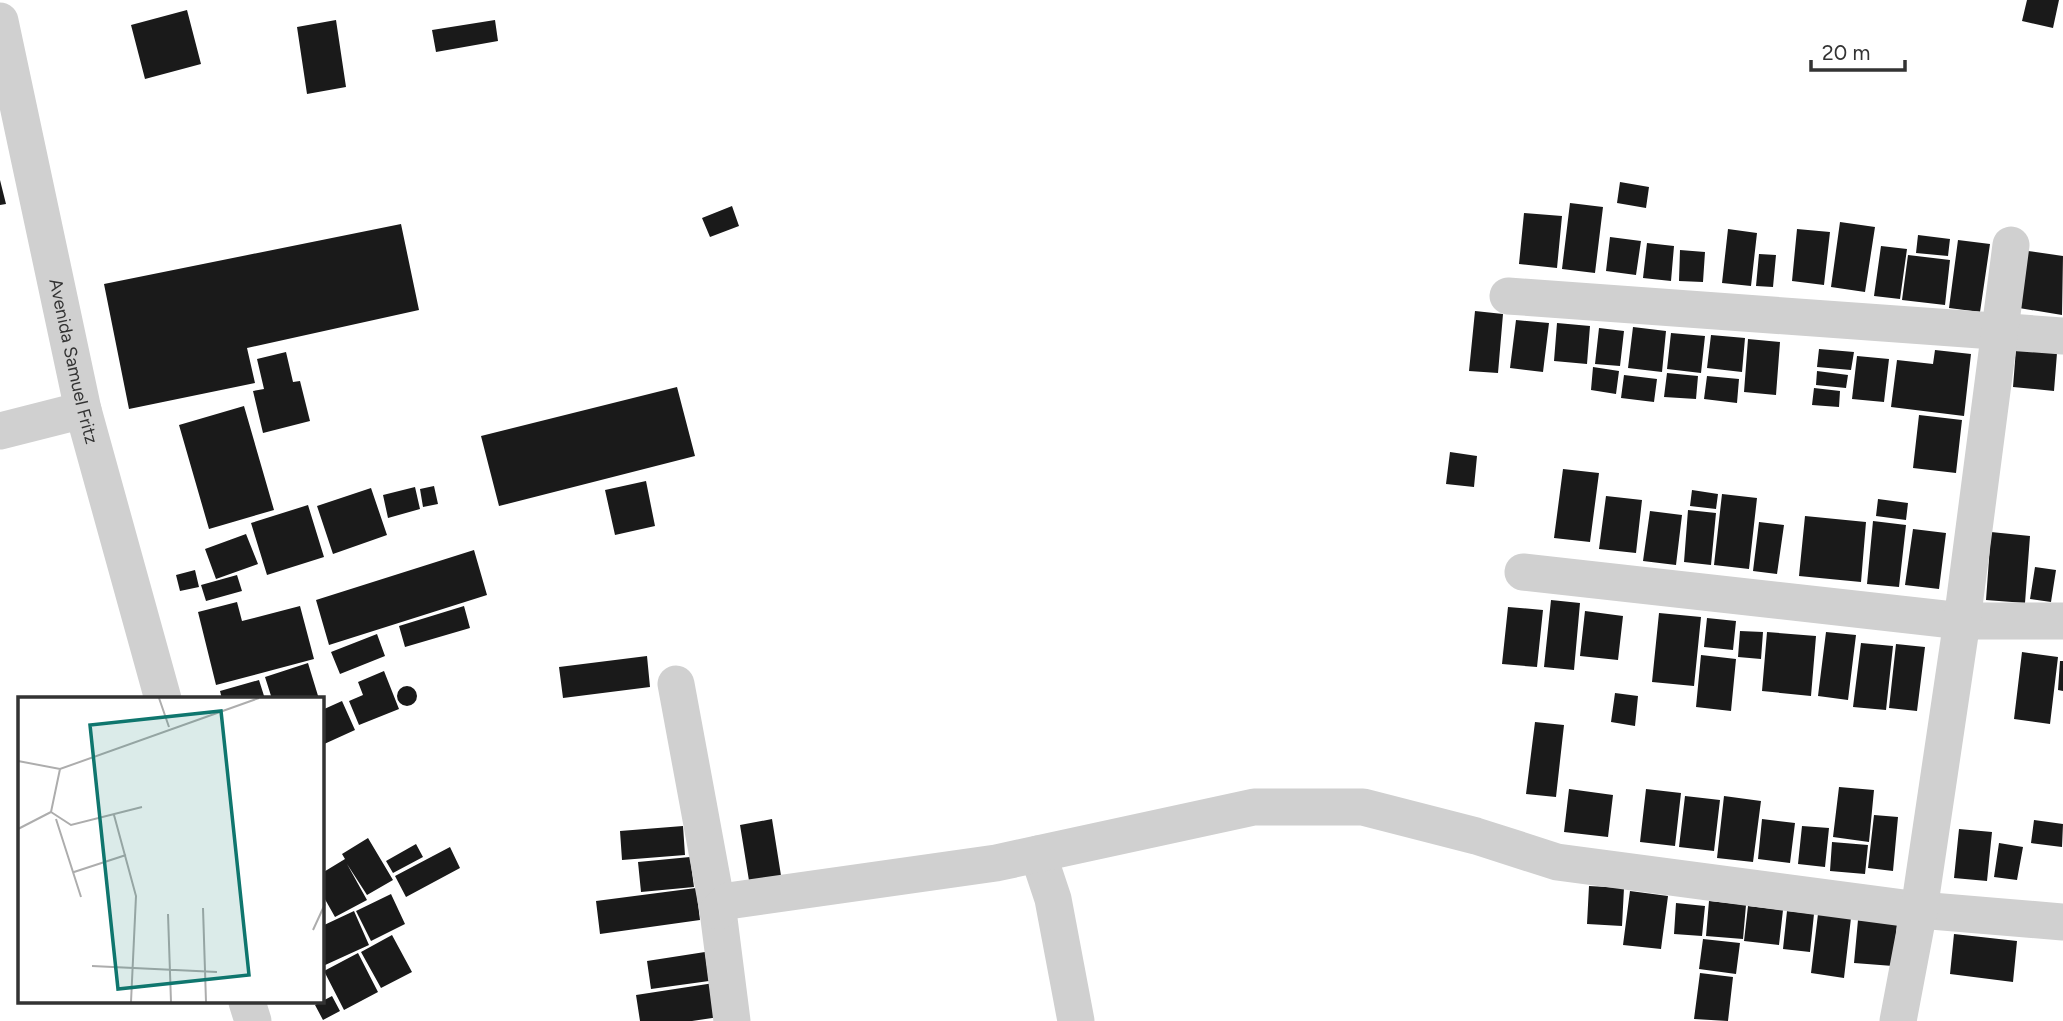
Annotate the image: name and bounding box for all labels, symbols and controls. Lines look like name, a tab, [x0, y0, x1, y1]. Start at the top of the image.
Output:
scale bar	[1811, 28, 1906, 72]
text: 20 m	[1822, 40, 1870, 65]
street label: Avenida Samuel Fritz	[44, 276, 103, 446]
inset map	[18, 697, 324, 1004]

